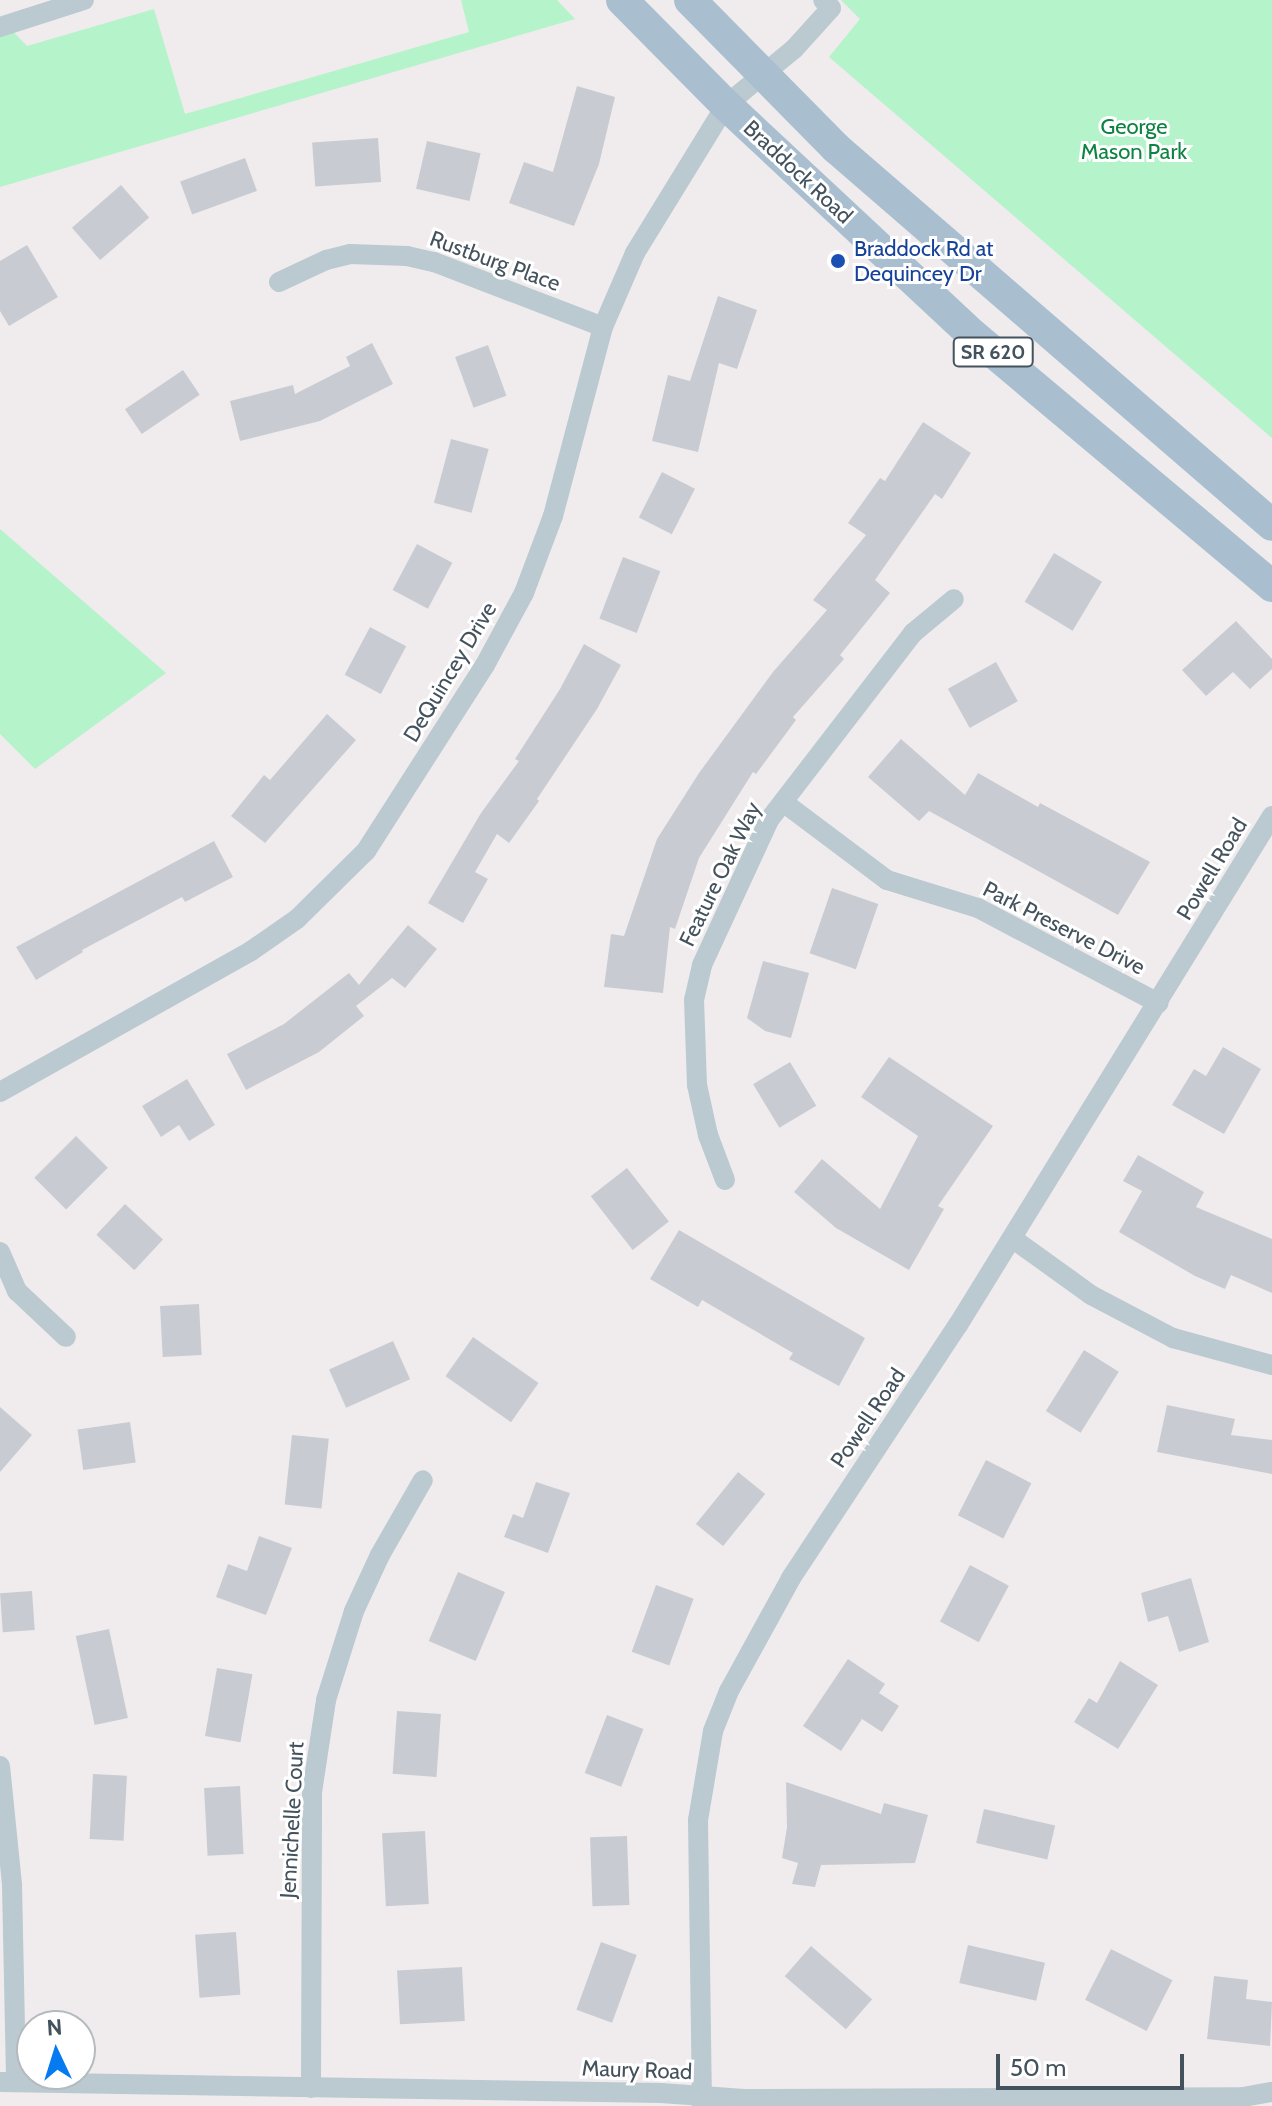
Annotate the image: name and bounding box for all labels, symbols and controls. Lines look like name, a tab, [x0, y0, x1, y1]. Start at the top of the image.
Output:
park label: George Mason Park	[1081, 113, 1187, 164]
street label: Braddock Road	[738, 115, 858, 229]
street label: Rustburg Place	[426, 225, 564, 297]
place label: Braddock Rd at Dequincey Dr	[854, 235, 993, 286]
marker: Braddock Rd at Dequincey Dr	[829, 252, 847, 270]
road number: SR 620	[951, 336, 1035, 368]
street label: DeQuincey Drive	[398, 597, 502, 747]
street label: Feature Oak Way	[674, 798, 766, 950]
street label: Powell Road	[1171, 813, 1253, 925]
street label: Park Preserve Drive	[979, 876, 1149, 980]
street label: Powell Road	[825, 1363, 911, 1473]
street label: Jennichelle Court	[275, 1741, 309, 1899]
north arrow	[16, 2010, 96, 2090]
text: N	[46, 2014, 63, 2042]
scale bar	[1000, 2038, 1188, 2088]
text: 50 m	[1010, 2053, 1066, 2082]
street label: Maury Road	[581, 2055, 693, 2085]

